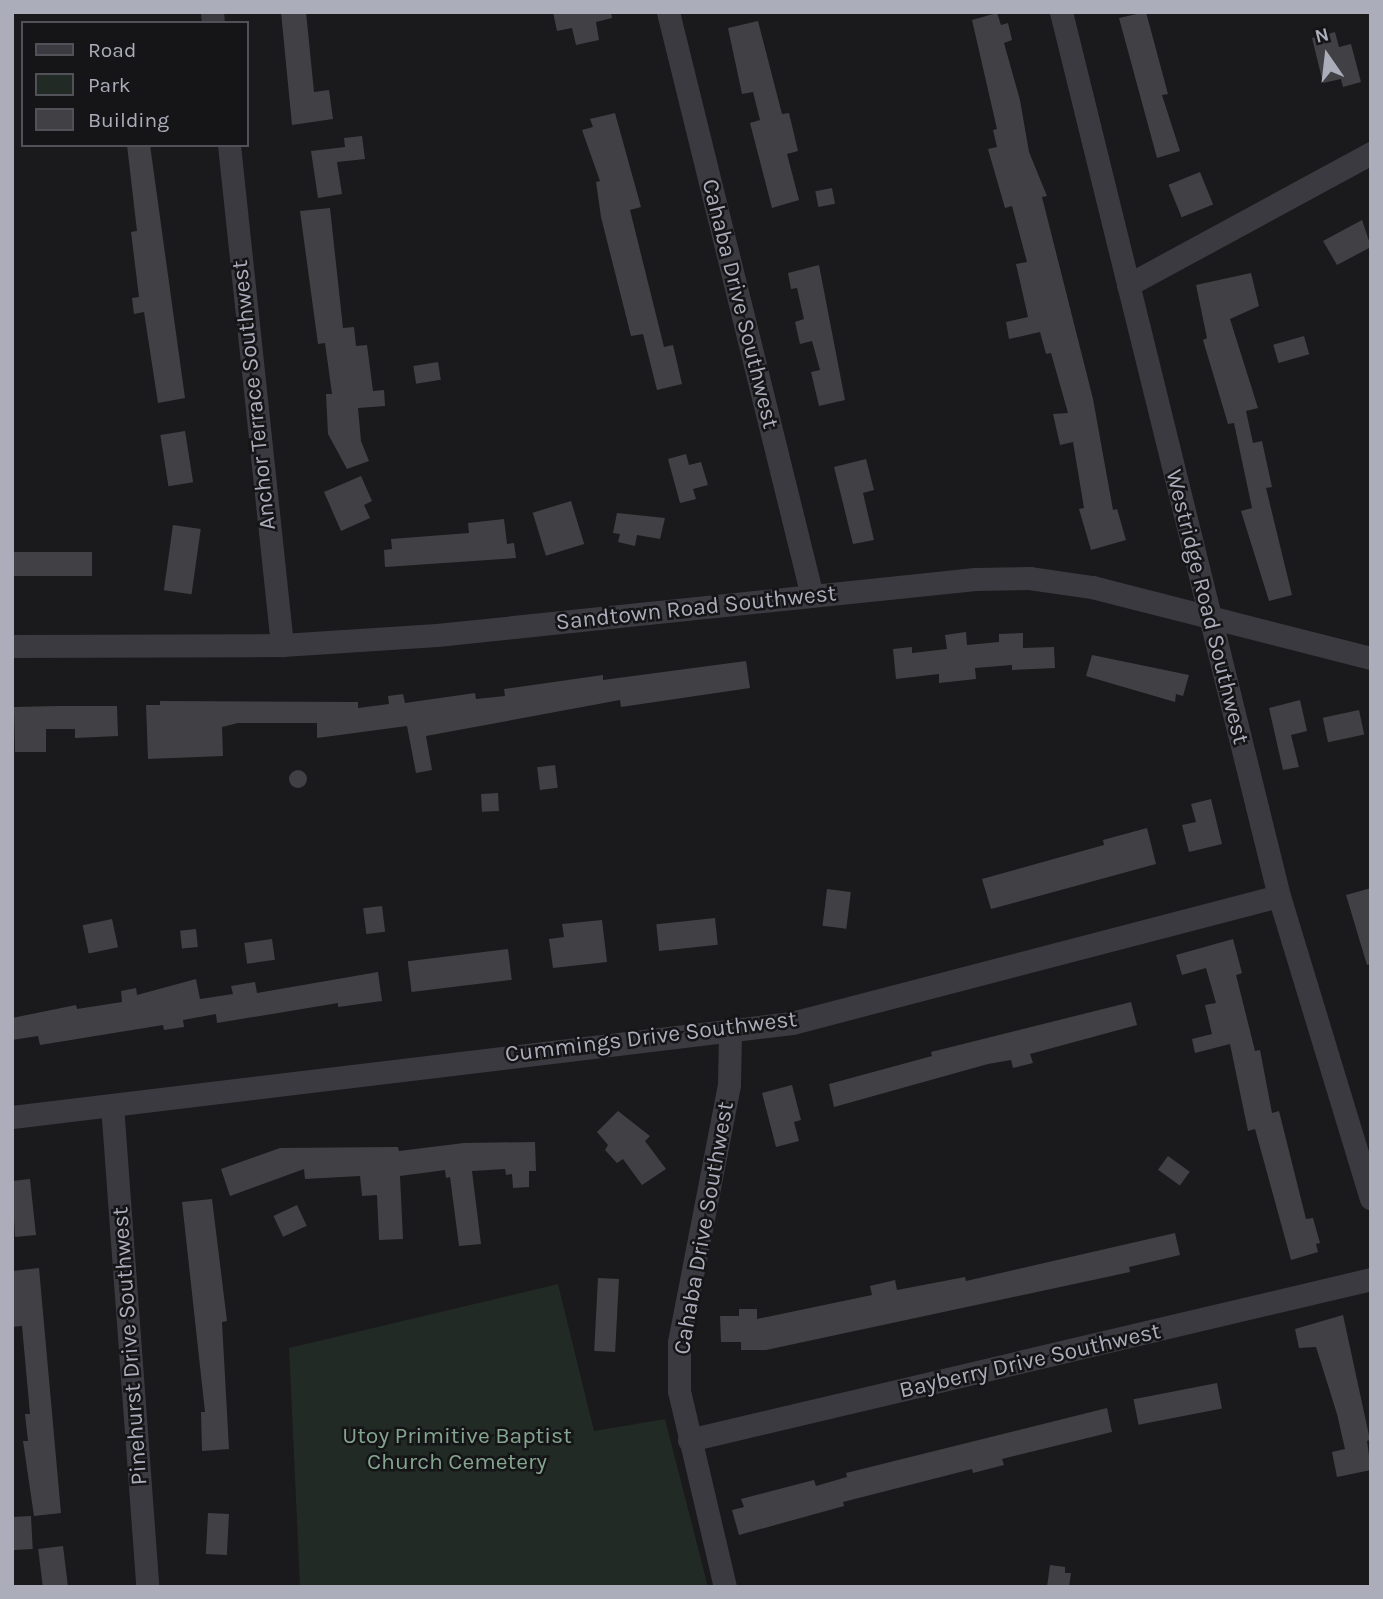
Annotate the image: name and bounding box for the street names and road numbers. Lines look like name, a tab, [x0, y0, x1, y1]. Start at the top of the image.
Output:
street label: Cahaba Drive Southwest	[696, 176, 784, 432]
street label: Anchor Terrace Southwest	[226, 259, 282, 531]
street label: Westridge Road Southwest	[1160, 467, 1254, 747]
street label: Sandtown Road Southwest	[554, 580, 838, 636]
street label: Cummings Drive Southwest	[504, 1005, 798, 1069]
street label: Cahaba Drive Southwest	[668, 1099, 740, 1357]
street label: Pinehurst Drive Southwest	[107, 1206, 153, 1486]
street label: Bayberry Drive Southwest	[897, 1317, 1163, 1405]

